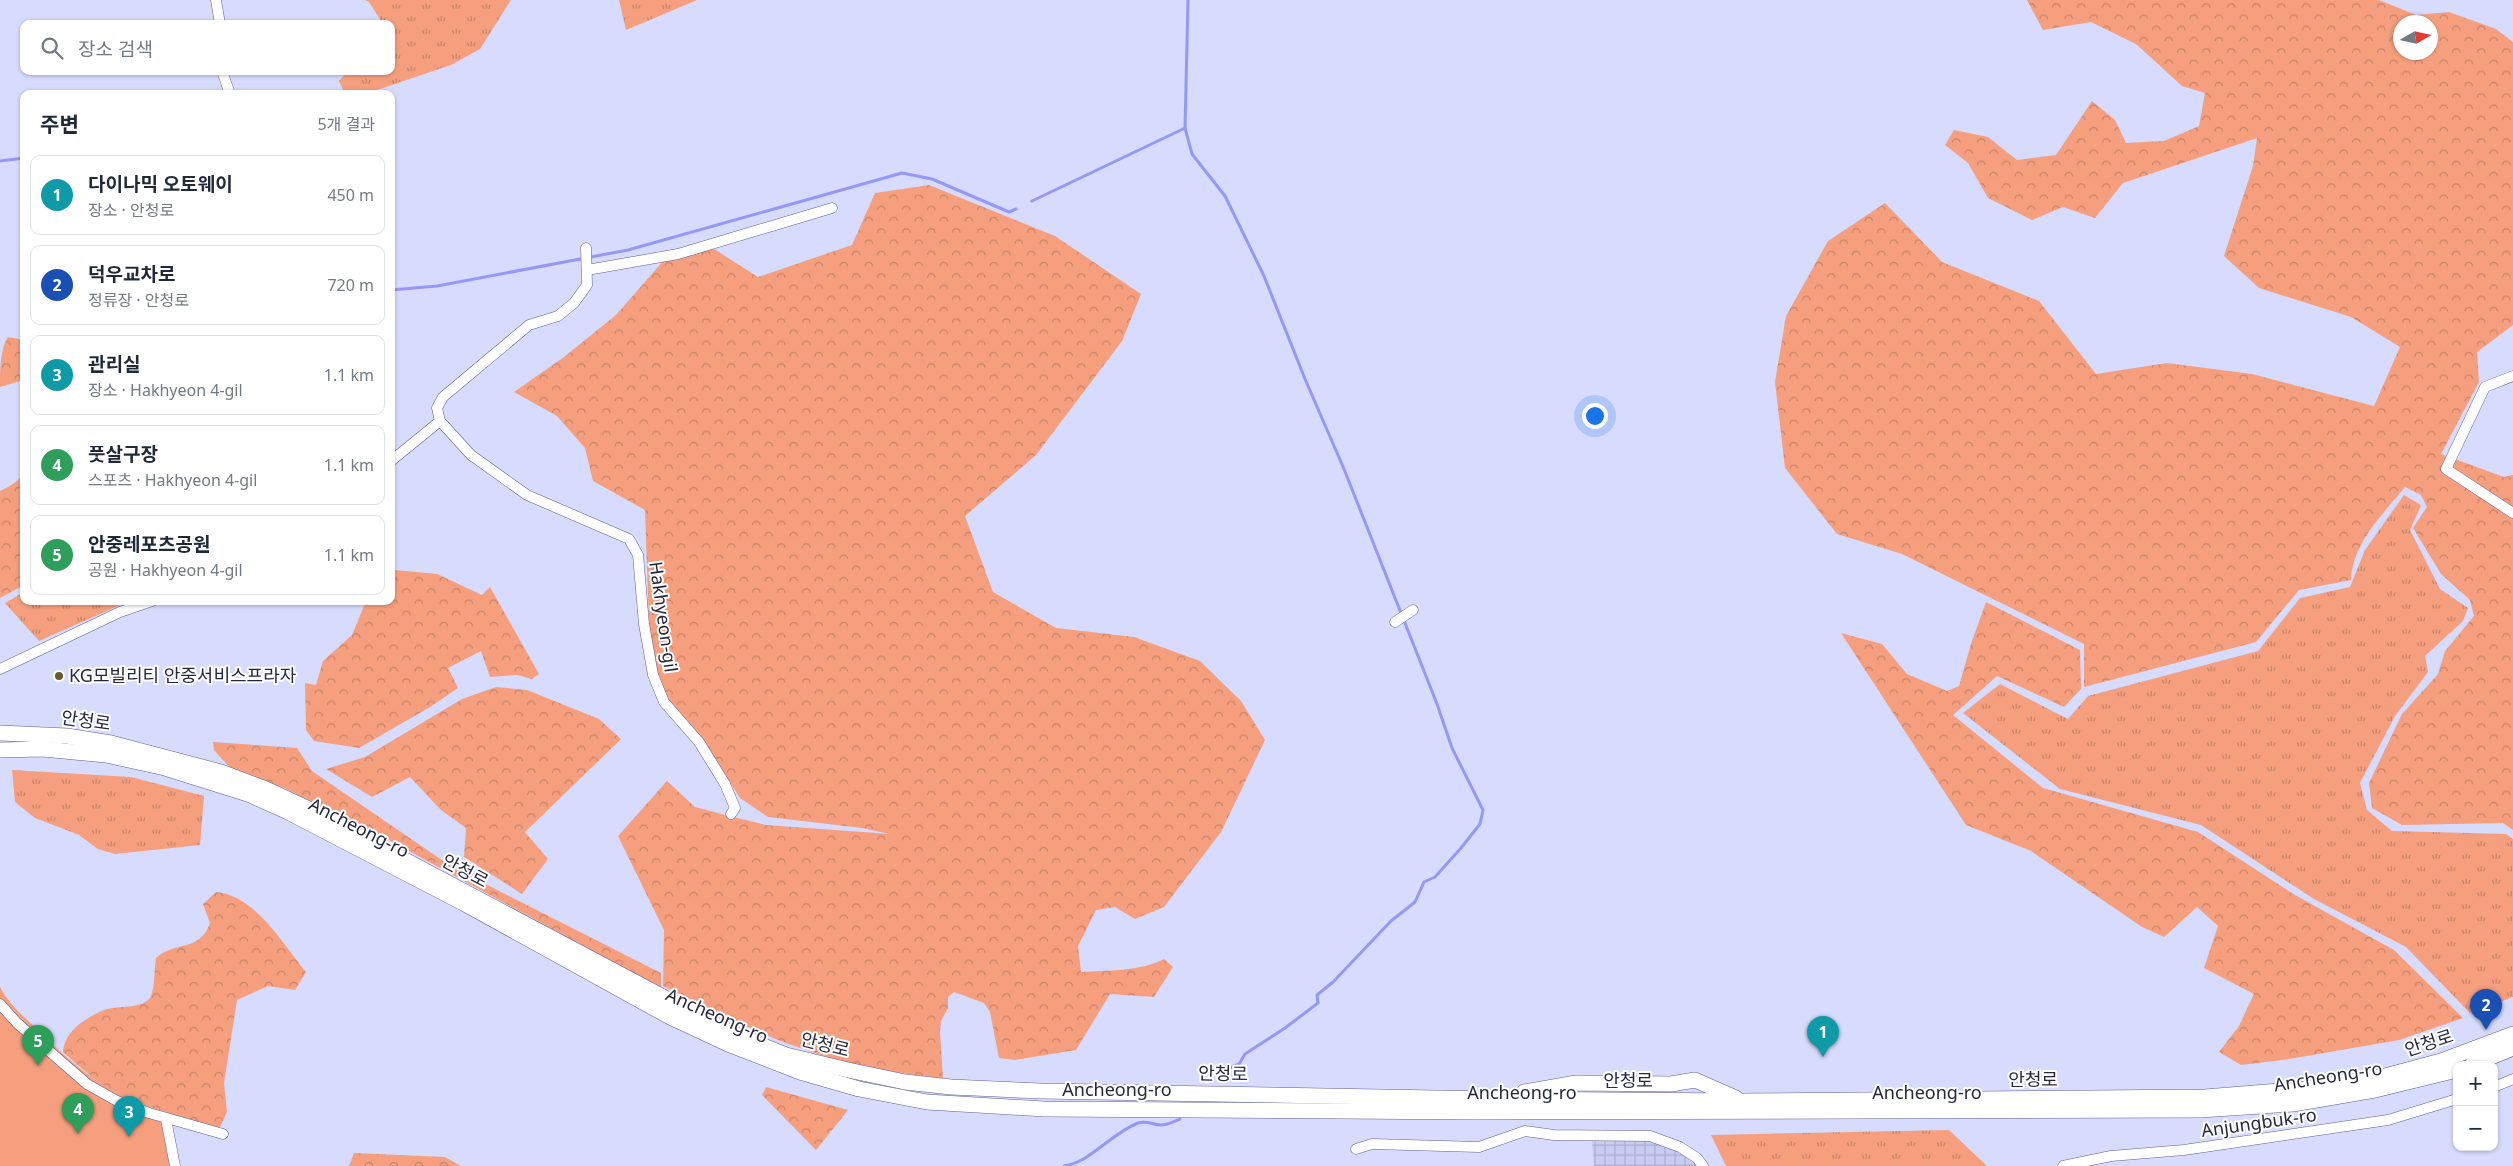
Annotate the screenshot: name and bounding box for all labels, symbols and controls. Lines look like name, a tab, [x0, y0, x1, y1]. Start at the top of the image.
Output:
north arrow	[2393, 15, 2438, 60]
search box	[20, 20, 395, 75]
icon: search	[38, 34, 66, 62]
text: 장소 검색	[78, 36, 153, 62]
text: 주변	[40, 110, 79, 138]
text: 5개 결과	[318, 113, 375, 135]
text: 다이나믹 오토웨이	[88, 171, 233, 197]
text: 1	[52, 184, 62, 206]
text: 450 m	[327, 184, 374, 206]
text: 장소 · 안청로	[88, 199, 174, 221]
text: 덕우교차로	[88, 261, 175, 287]
text: 2	[52, 274, 62, 296]
text: 720 m	[327, 274, 374, 296]
text: 정류장 · 안청로	[88, 289, 189, 311]
text: 관리실	[88, 351, 140, 377]
text: 3	[52, 364, 62, 386]
text: 1.1 km	[324, 364, 374, 386]
text: 장소 · Hakhyeon 4-gil	[88, 379, 243, 401]
your location	[1582, 403, 1608, 429]
text: 풋살구장	[88, 441, 158, 467]
text: 4	[52, 454, 62, 476]
text: 1.1 km	[324, 454, 374, 476]
text: 스포츠 · Hakhyeon 4-gil	[88, 469, 257, 491]
text: 안중레포츠공원	[88, 531, 210, 557]
text: 5	[52, 544, 62, 566]
text: 1.1 km	[324, 544, 374, 566]
text: 공원 · Hakhyeon 4-gil	[88, 559, 243, 581]
street label: Hakhyeon-gil	[644, 560, 684, 674]
place label: KG모빌리티 안중서비스프라자	[69, 663, 297, 687]
marker: KG모빌리티 안중서비스프라자	[53, 670, 65, 682]
street label: 안청로	[60, 705, 112, 735]
street label: Ancheong-ro	[305, 792, 414, 863]
street label: 안청로	[438, 848, 493, 892]
street label: Ancheong-ro	[663, 982, 772, 1048]
pin: 2	[2470, 989, 2502, 1030]
pin: 1	[1807, 1016, 1839, 1057]
street label: 안청로	[2401, 1023, 2456, 1061]
pin: 5	[22, 1025, 54, 1066]
street label: 안청로	[798, 1026, 852, 1062]
street label: Ancheong-ro	[2272, 1056, 2384, 1096]
street label: 안청로	[1198, 1061, 1248, 1085]
map controls	[2453, 1061, 2498, 1151]
button: +	[2453, 1061, 2498, 1106]
street label: 안청로	[2008, 1067, 2058, 1091]
street label: 안청로	[1603, 1068, 1653, 1092]
street label: Ancheong-ro	[1062, 1077, 1172, 1101]
street label: Ancheong-ro	[1467, 1080, 1577, 1104]
street label: Ancheong-ro	[1872, 1080, 1982, 1104]
pin: 4	[62, 1093, 94, 1134]
pin: 3	[113, 1096, 145, 1137]
street label: Anjungbuk-ro	[2200, 1102, 2318, 1142]
button: −	[2453, 1106, 2498, 1151]

